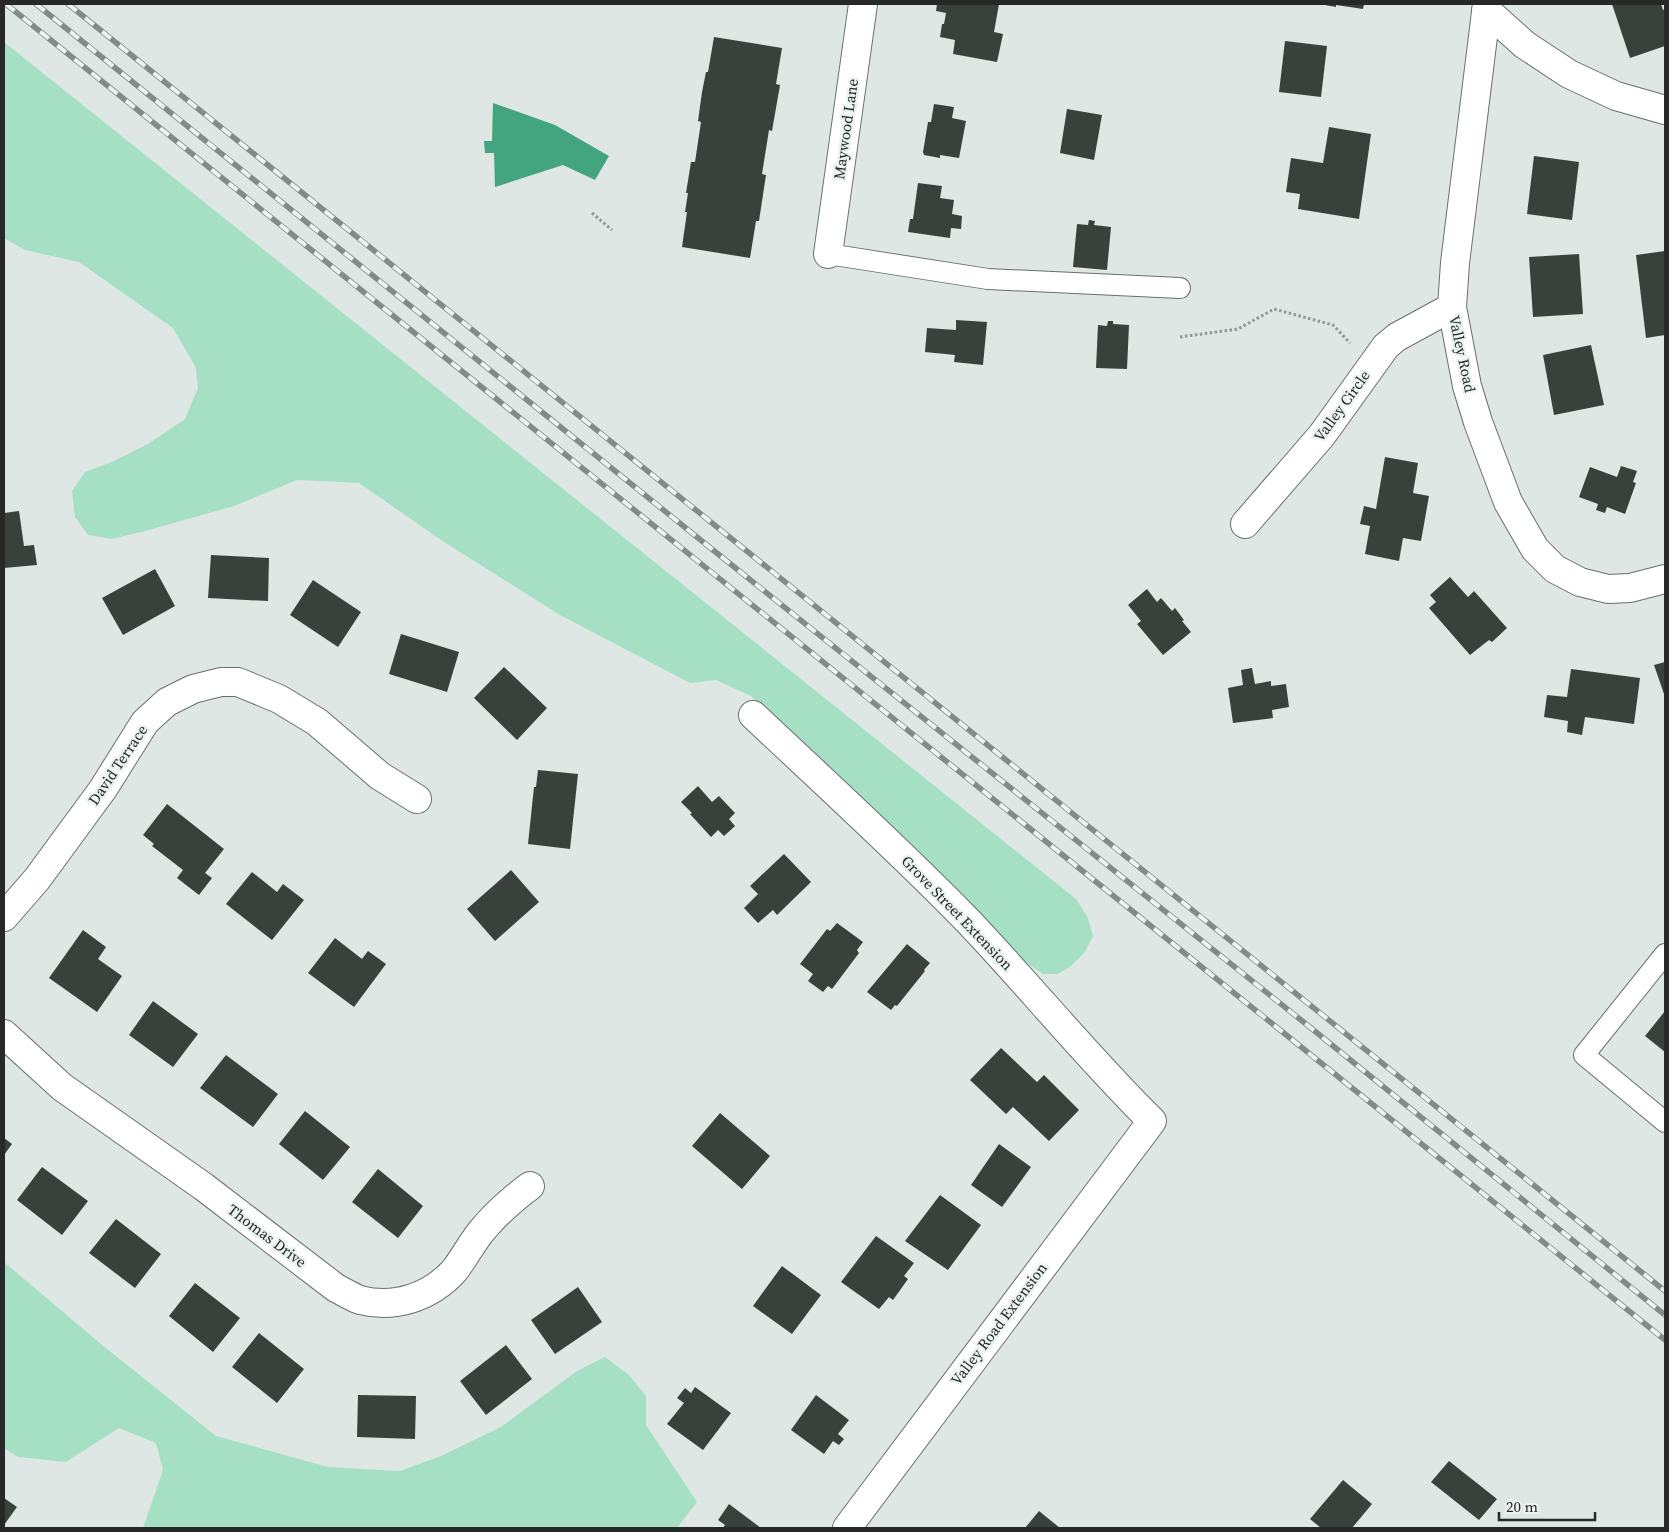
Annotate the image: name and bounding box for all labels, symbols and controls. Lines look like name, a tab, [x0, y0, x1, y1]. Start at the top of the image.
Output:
street label: Maywood Lane	[828, 77, 863, 181]
street label: Valley Road	[1444, 313, 1481, 395]
street label: Valley Circle	[1309, 365, 1375, 446]
street label: David Terrace	[83, 720, 152, 809]
street label: Grove Street Extension	[897, 851, 1018, 975]
street label: Thomas Drive	[224, 1199, 311, 1272]
street label: Valley Road Extension	[946, 1258, 1052, 1389]
scale bar	[1499, 1490, 1595, 1522]
text: 20 m	[1506, 1496, 1538, 1517]

